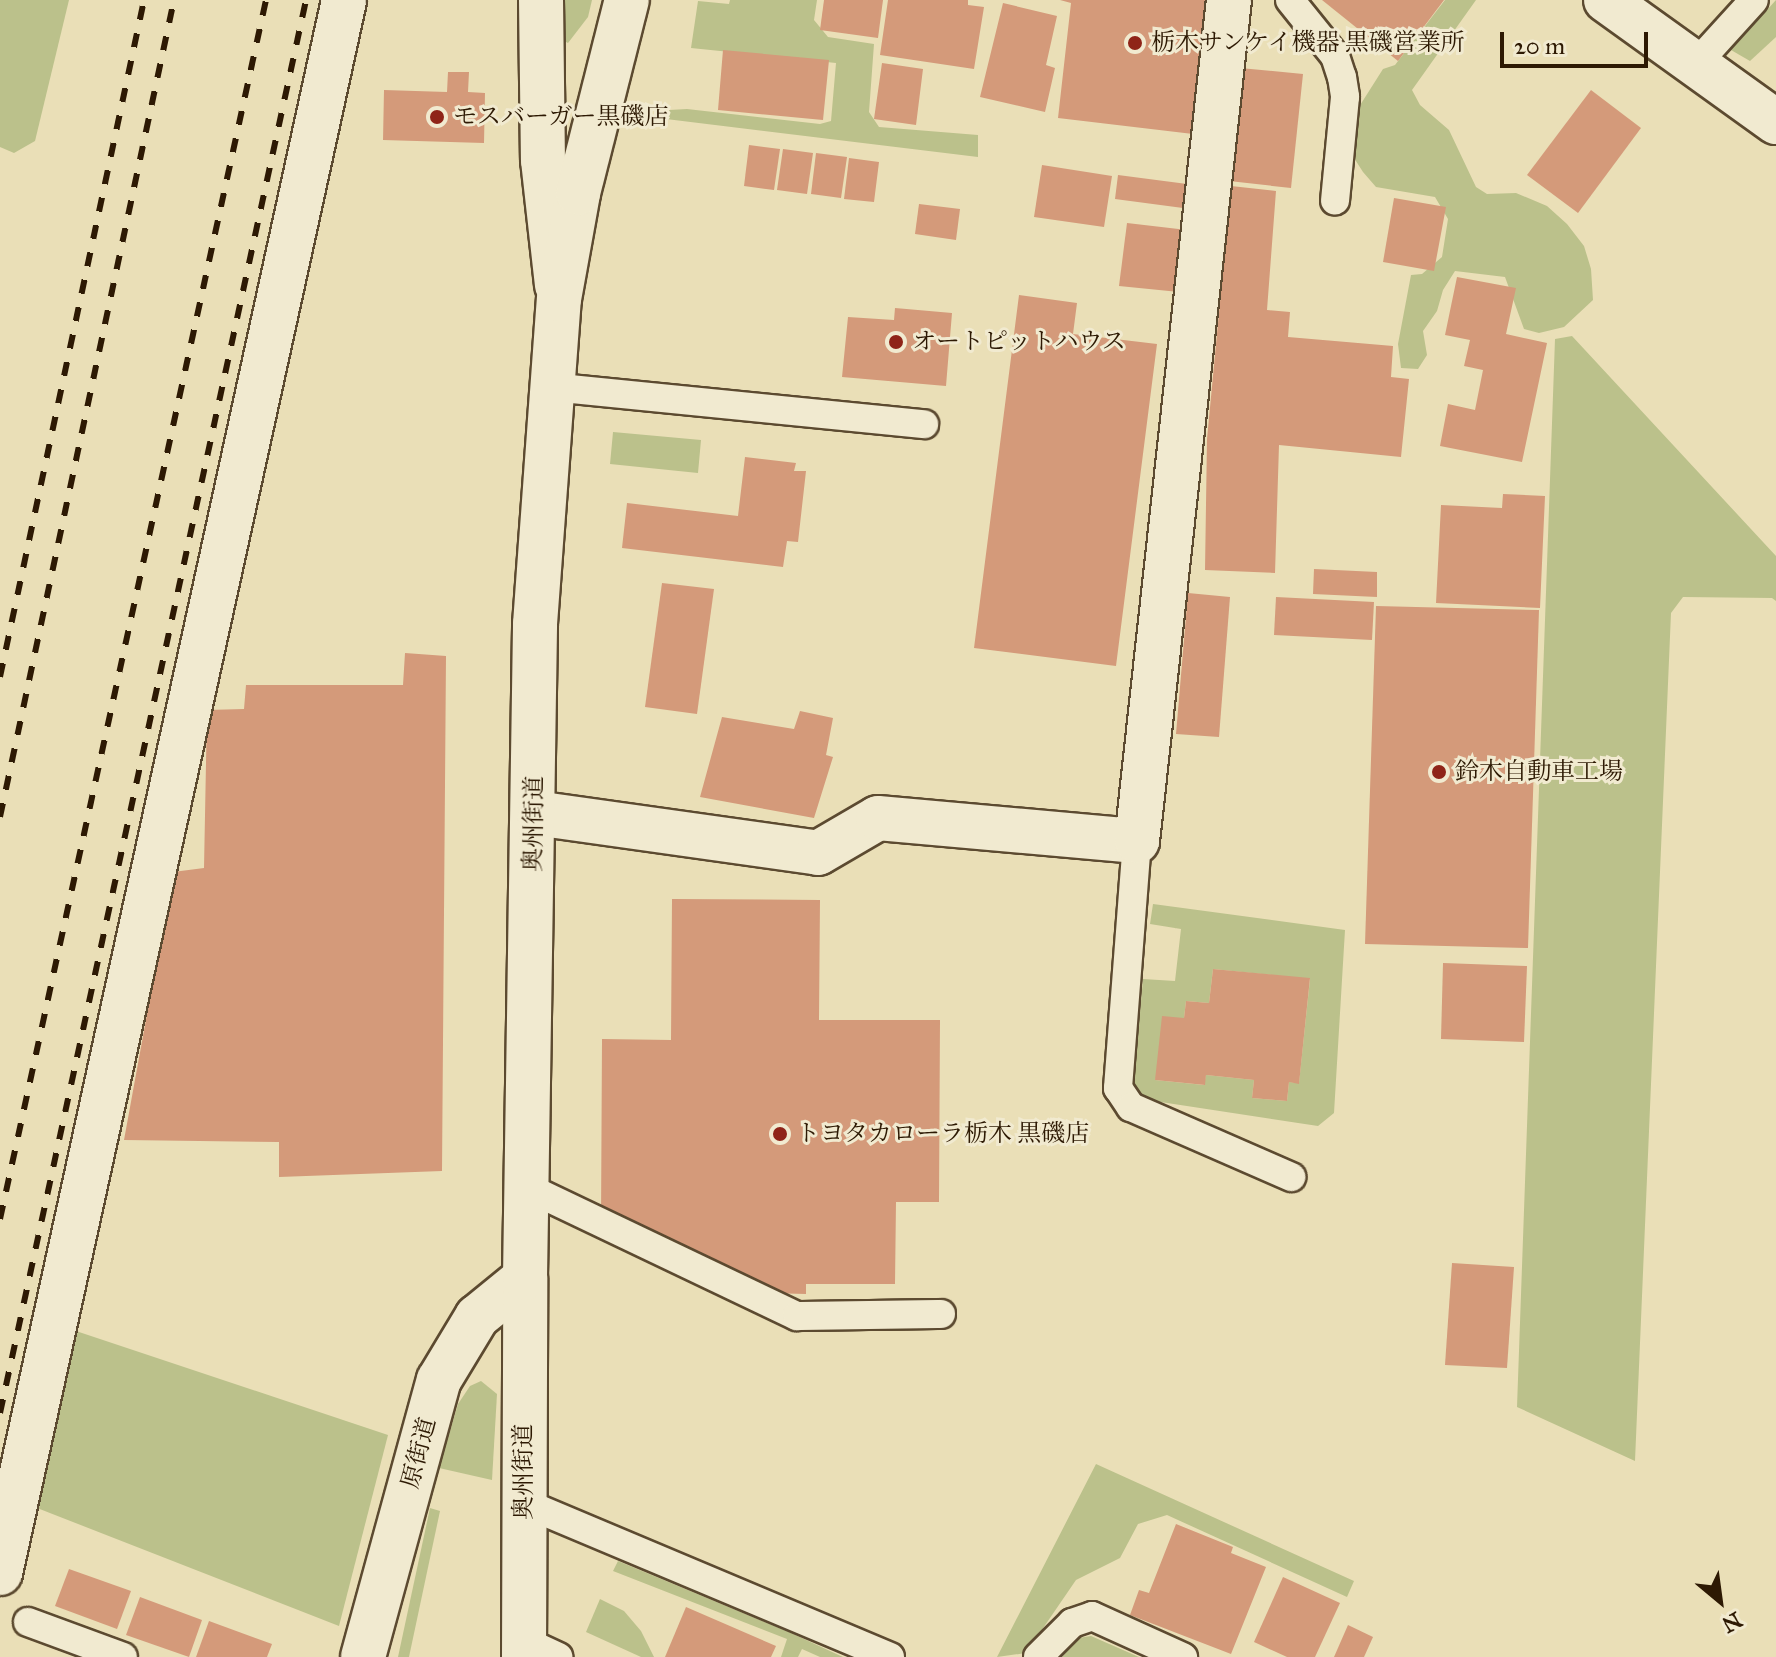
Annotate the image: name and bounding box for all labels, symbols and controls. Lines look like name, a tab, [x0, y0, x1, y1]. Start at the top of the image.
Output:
scale bar	[1504, 16, 1652, 66]
place label: 栃木サンケイ機器 黒磯営業所	[1151, 29, 1468, 57]
text: 20 m	[1514, 31, 1565, 61]
marker: 栃木サンケイ機器 黒磯営業所	[1126, 34, 1144, 52]
place label: モスバーガー黒磯店	[453, 103, 669, 131]
marker: モスバーガー黒磯店	[428, 108, 446, 126]
place label: オートピットハウス	[912, 328, 1128, 356]
marker: オートピットハウス	[887, 333, 905, 351]
place label: 鈴木自動車工場	[1455, 758, 1623, 786]
marker: 鈴木自動車工場	[1430, 763, 1448, 781]
street label: 奥州街道	[519, 776, 549, 872]
place label: トヨタカローラ栃木 黒磯店	[796, 1120, 1089, 1148]
marker: トヨタカローラ栃木 黒磯店	[771, 1125, 789, 1143]
street label: 原街道	[396, 1414, 442, 1492]
street label: 奥州街道	[510, 1424, 538, 1520]
north arrow	[1680, 1561, 1760, 1641]
text: N	[1717, 1606, 1747, 1639]

